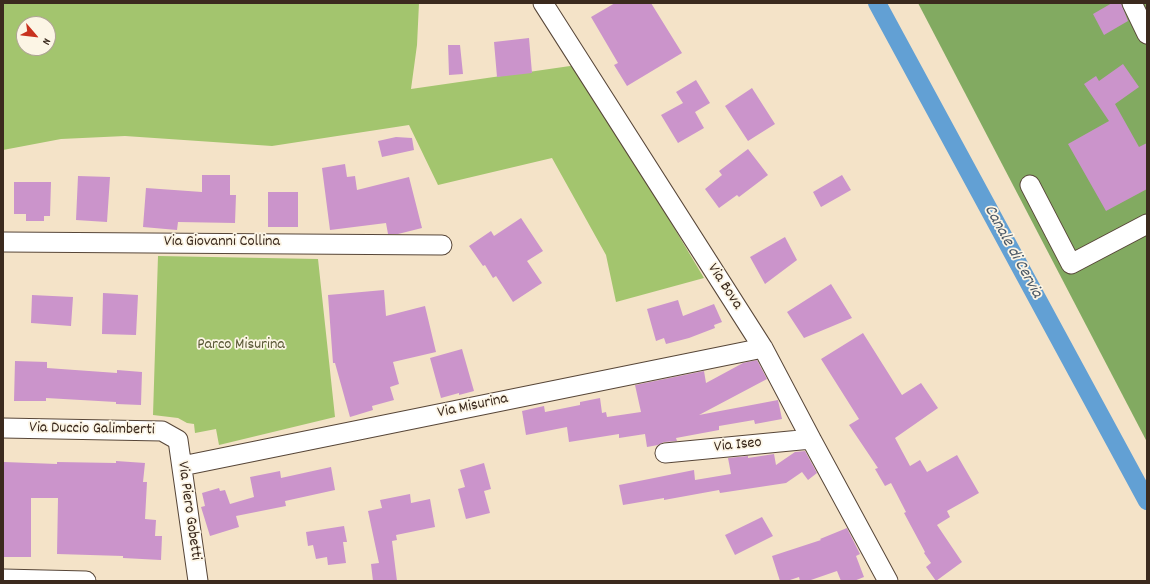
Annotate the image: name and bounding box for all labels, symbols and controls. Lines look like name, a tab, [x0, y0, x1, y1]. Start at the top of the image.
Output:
north arrow	[16, 16, 56, 56]
text: N	[37, 35, 54, 47]
water label: Canale di Cervia	[978, 202, 1046, 302]
street label: Via Giovanni Collina	[164, 233, 280, 253]
street label: Via Bova	[702, 261, 746, 313]
park label: Parco Misurina	[197, 336, 285, 356]
street label: Via Misurina	[436, 390, 510, 424]
street label: Via Duccio Galimberti	[29, 419, 155, 441]
street label: Via Iseo	[713, 434, 763, 458]
street label: Via Piero Gobetti	[172, 460, 204, 562]

